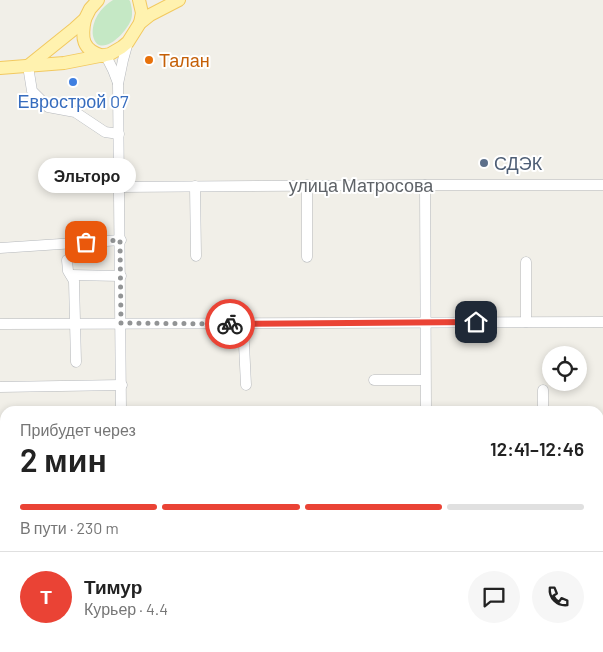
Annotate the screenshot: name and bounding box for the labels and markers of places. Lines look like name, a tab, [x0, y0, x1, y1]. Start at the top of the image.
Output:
place label: Талан	[159, 49, 210, 71]
marker: Талан	[143, 54, 155, 66]
marker: Еврострой 07	[67, 76, 79, 88]
place label: Еврострой 07	[17, 90, 129, 112]
place label: СДЭК	[494, 152, 543, 174]
callout: Эльторо	[37, 157, 135, 192]
marker: СДЭК	[478, 157, 490, 169]
pin	[65, 221, 107, 263]
pin	[455, 301, 497, 343]

